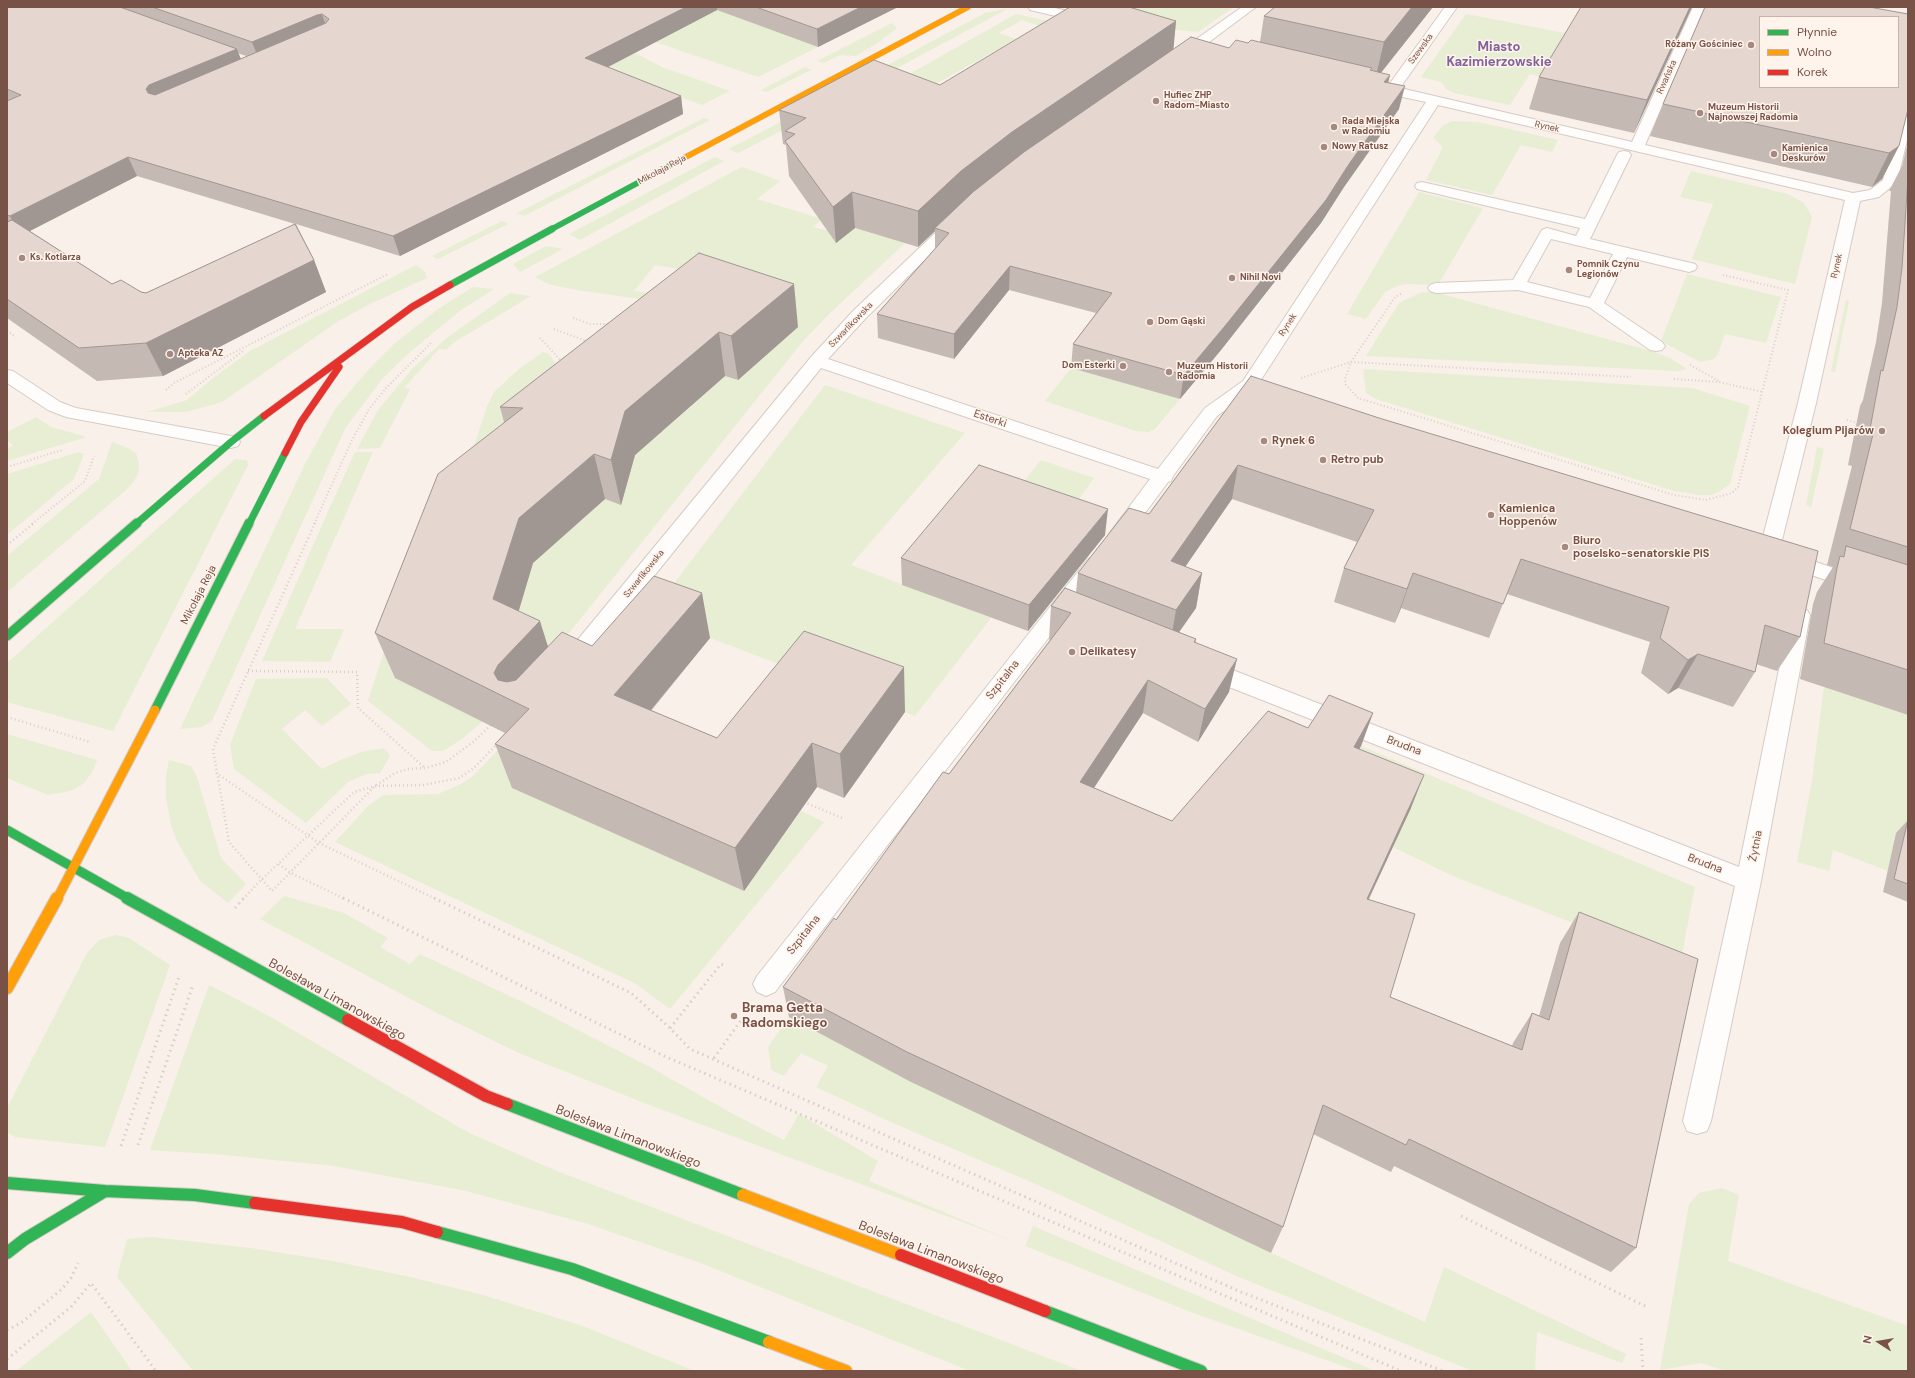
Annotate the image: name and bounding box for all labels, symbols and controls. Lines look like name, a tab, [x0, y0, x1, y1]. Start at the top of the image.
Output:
legend	[1759, 16, 1899, 88]
text: Płynnie	[1797, 24, 1837, 40]
street label: Szewska	[1406, 32, 1436, 66]
district label: Miasto Kazimierzowskie	[1446, 40, 1552, 71]
place label: Różany Gościniec	[1665, 40, 1743, 50]
marker: Różany Gościniec	[1746, 40, 1756, 50]
text: Wolno	[1797, 44, 1832, 60]
street label: Rwańska	[1655, 58, 1679, 96]
text: Korek	[1797, 64, 1828, 80]
place label: Hufiec ZHP Radom-Miasto	[1164, 91, 1229, 112]
marker: Hufiec ZHP Radom-Miasto	[1151, 96, 1161, 106]
place label: Muzeum Historii Najnowszej Radomia	[1708, 103, 1798, 124]
marker: Muzeum Historii Najnowszej Radomia	[1695, 108, 1705, 118]
place label: Rada Miejska w Radomiu	[1342, 117, 1399, 138]
street label: Rynek	[1534, 119, 1560, 135]
marker: Rada Miejska w Radomiu	[1329, 122, 1339, 132]
marker: Nowy Ratusz	[1319, 142, 1329, 152]
place label: Nowy Ratusz	[1332, 142, 1388, 152]
place label: Kamienica Deskurów	[1782, 144, 1828, 165]
marker: Kamienica Deskurów	[1769, 149, 1779, 159]
street label: Mikołaja Reja	[636, 153, 688, 187]
marker: Ks. Kotlarza	[17, 253, 27, 263]
place label: Ks. Kotlarza	[30, 253, 81, 263]
street label: Rynek	[1829, 253, 1845, 279]
place label: Pomnik Czynu Legionów	[1577, 260, 1639, 281]
marker: Pomnik Czynu Legionów	[1564, 265, 1574, 275]
marker: Nihil Novi	[1227, 273, 1237, 283]
place label: Nihil Novi	[1240, 273, 1281, 283]
street label: Szwarlikowska	[827, 300, 875, 350]
street label: Rynek	[1277, 312, 1299, 338]
marker: Dom Gąski	[1145, 317, 1155, 327]
place label: Dom Gąski	[1158, 317, 1205, 327]
marker: Apteka AZ	[165, 349, 175, 359]
place label: Apteka AZ	[178, 349, 223, 359]
place label: Dom Esterki	[1062, 361, 1115, 371]
marker: Dom Esterki	[1118, 361, 1128, 371]
place label: Muzeum Historii Radomia	[1177, 362, 1248, 383]
marker: Muzeum Historii Radomia	[1164, 367, 1174, 377]
street label: Esterki	[972, 407, 1008, 431]
place label: Kolegium Pijarów	[1783, 424, 1874, 438]
marker: Kolegium Pijarów	[1877, 426, 1887, 436]
place label: Rynek 6	[1272, 434, 1315, 448]
marker: Rynek 6	[1259, 436, 1269, 446]
place label: Retro pub	[1331, 453, 1384, 467]
marker: Retro pub	[1318, 455, 1328, 465]
place label: Kamienica Hoppenów	[1499, 502, 1557, 528]
marker: Kamienica Hoppenów	[1486, 510, 1496, 520]
place label: Biuro poselsko-senatorskie PiS	[1573, 534, 1709, 560]
marker: Biuro poselsko-senatorskie PiS	[1560, 542, 1570, 552]
street label: Szwarlikowska	[621, 548, 667, 600]
street label: Mikołaja Reja	[178, 563, 220, 627]
place label: Delikatesy	[1080, 645, 1136, 659]
marker: Delikatesy	[1067, 647, 1077, 657]
street label: Szpitalna	[984, 658, 1022, 702]
street label: Brudna	[1385, 733, 1423, 759]
street label: Żytnia	[1747, 829, 1765, 863]
street label: Brudna	[1686, 851, 1724, 877]
street label: Szpitalna	[785, 913, 823, 957]
street label: Bolesława Limanowskiego	[266, 956, 408, 1044]
place label: Brama Getta Radomskiego	[742, 1001, 827, 1032]
marker: Brama Getta Radomskiego	[729, 1011, 739, 1021]
street label: Bolesława Limanowskiego	[553, 1102, 703, 1172]
street label: Bolesława Limanowskiego	[856, 1218, 1006, 1288]
north arrow	[1859, 1322, 1899, 1362]
text: N	[1860, 1334, 1875, 1345]

